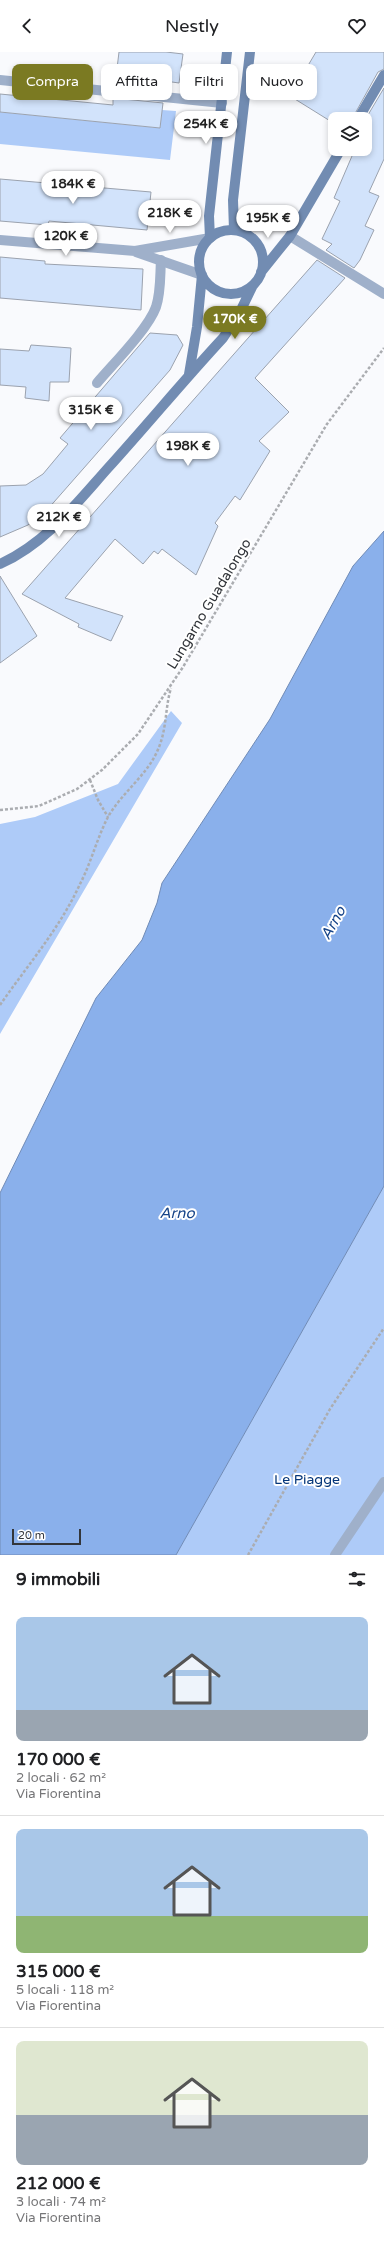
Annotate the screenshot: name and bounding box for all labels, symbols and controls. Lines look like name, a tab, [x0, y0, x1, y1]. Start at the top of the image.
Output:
icon: back	[16, 15, 38, 37]
text: Nestly	[165, 15, 219, 37]
icon: heart	[346, 15, 368, 37]
chip: Compra	[12, 64, 93, 100]
chip: Affitta	[101, 64, 172, 100]
chip: Filtri	[180, 64, 238, 100]
chip: Nuovo	[246, 64, 317, 100]
pin: 254K €	[173, 111, 239, 145]
map controls	[328, 112, 372, 156]
button: layers	[328, 112, 372, 156]
text: 254K €	[183, 116, 229, 132]
pin: 184K €	[40, 171, 106, 205]
text: 184K €	[50, 176, 96, 192]
pin: 218K €	[137, 200, 203, 234]
text: 218K €	[147, 205, 193, 221]
pin: 195K €	[235, 205, 301, 239]
text: 195K €	[245, 210, 291, 226]
pin: 120K €	[33, 223, 99, 257]
text: 120K €	[43, 228, 89, 244]
pin: 170K €	[202, 306, 268, 340]
text: 170K €	[212, 311, 258, 327]
pin: 315K €	[58, 397, 124, 431]
text: 315K €	[68, 402, 114, 418]
pin: 198K €	[155, 433, 221, 467]
text: 198K €	[165, 438, 211, 454]
pin: 212K €	[26, 504, 92, 538]
text: 212K €	[36, 509, 82, 525]
street label: Lungarno Guadalongo	[163, 536, 255, 672]
water label: Arno	[317, 903, 350, 943]
water label: Arno	[159, 1204, 195, 1222]
park label: Le Piagge	[274, 1471, 340, 1488]
scale bar	[12, 1527, 81, 1546]
text: 20 m	[18, 1529, 45, 1542]
icon: filters	[346, 1568, 368, 1590]
text: 9 immobili	[16, 1569, 100, 1590]
icon: home	[156, 1643, 228, 1715]
text: 170 000 €	[16, 1749, 101, 1770]
text: 2 locali · 62 m²	[16, 1770, 106, 1786]
text: Via Fiorentina	[16, 1786, 101, 1802]
icon: home	[156, 1855, 228, 1927]
text: 315 000 €	[16, 1961, 101, 1982]
text: 5 locali · 118 m²	[16, 1982, 114, 1998]
text: Via Fiorentina	[16, 1998, 101, 2014]
icon: home	[156, 2067, 228, 2139]
text: 212 000 €	[16, 2173, 101, 2194]
text: 3 locali · 74 m²	[16, 2194, 106, 2210]
text: Via Fiorentina	[16, 2210, 101, 2226]

